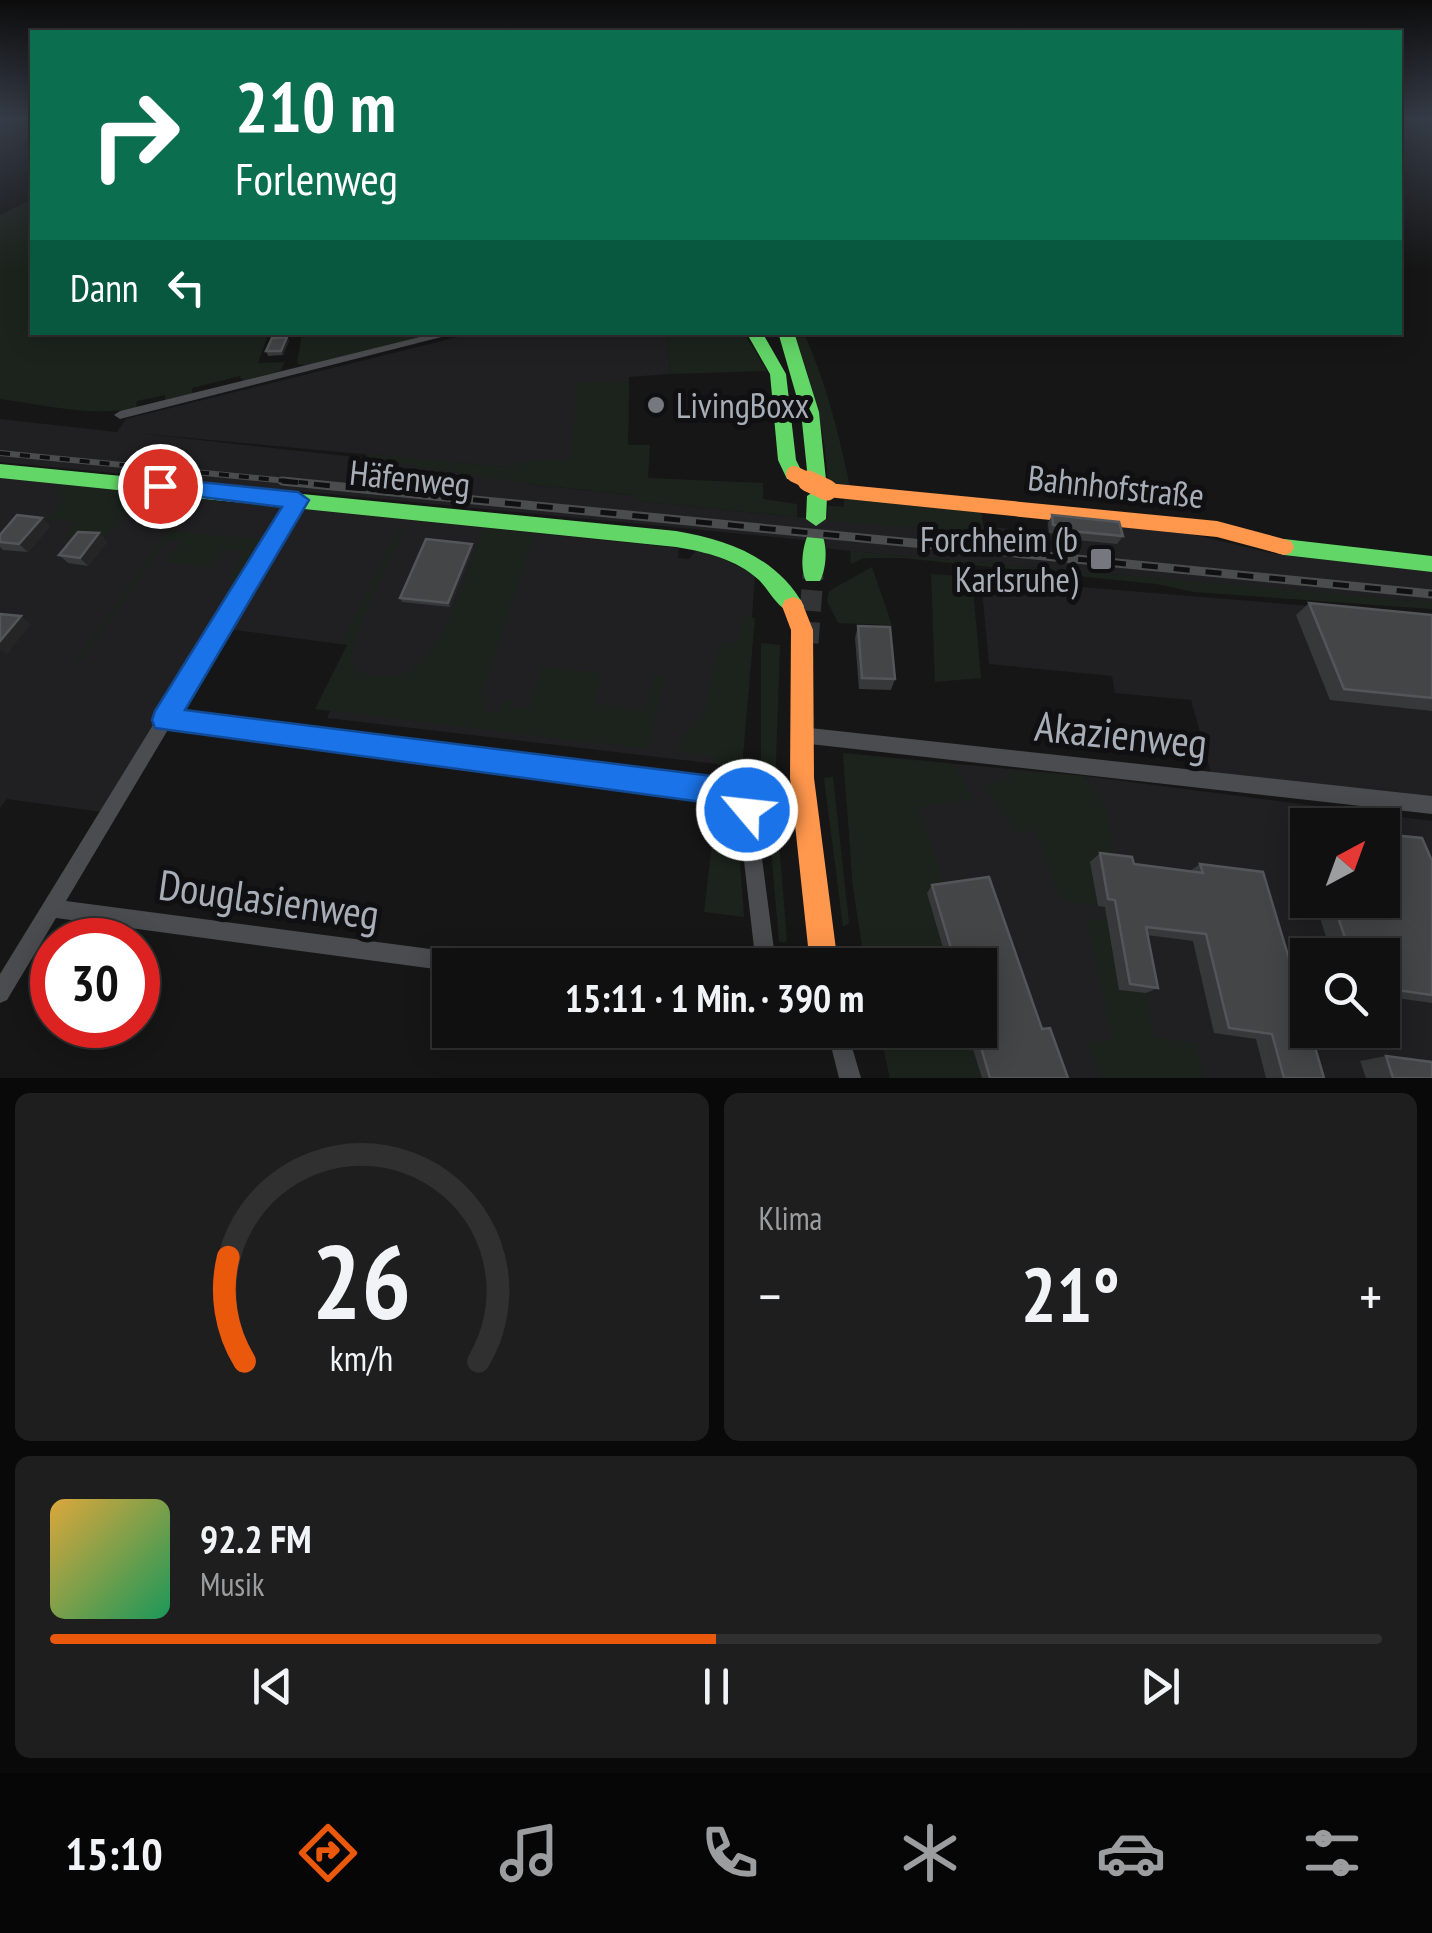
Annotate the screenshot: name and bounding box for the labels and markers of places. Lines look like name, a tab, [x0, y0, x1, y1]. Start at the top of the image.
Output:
place label: LivingBoxx	[676, 382, 809, 428]
marker: LivingBoxx	[645, 394, 667, 416]
pin	[118, 444, 203, 529]
place label: Forchheim (b Karlsruhe)	[920, 516, 1079, 602]
marker: Forchheim (b Karlsruhe)	[1088, 546, 1114, 572]

